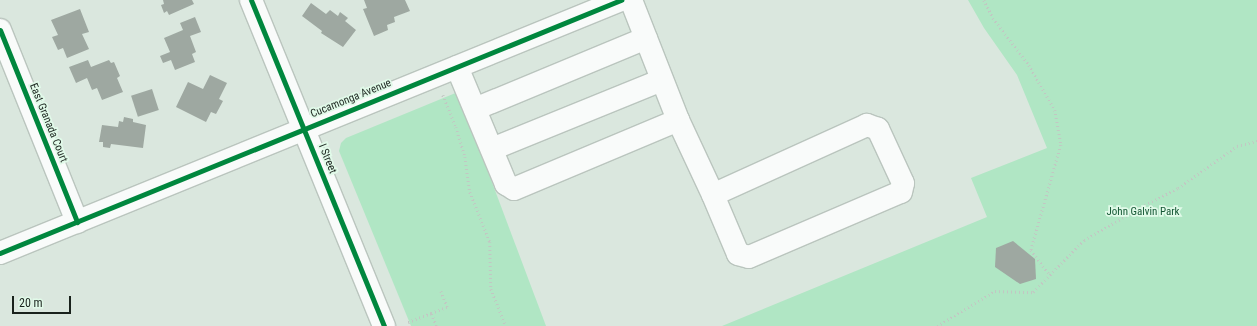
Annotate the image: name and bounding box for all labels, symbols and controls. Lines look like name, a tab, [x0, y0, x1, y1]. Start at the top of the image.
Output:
street label: Cucamonga Avenue	[309, 77, 393, 121]
street label: East Granada Court	[26, 81, 70, 165]
street label: I Street	[315, 142, 339, 176]
park label: John Galvin Park	[1107, 205, 1179, 219]
scale bar	[14, 288, 73, 314]
text: 20 m	[19, 296, 43, 310]

